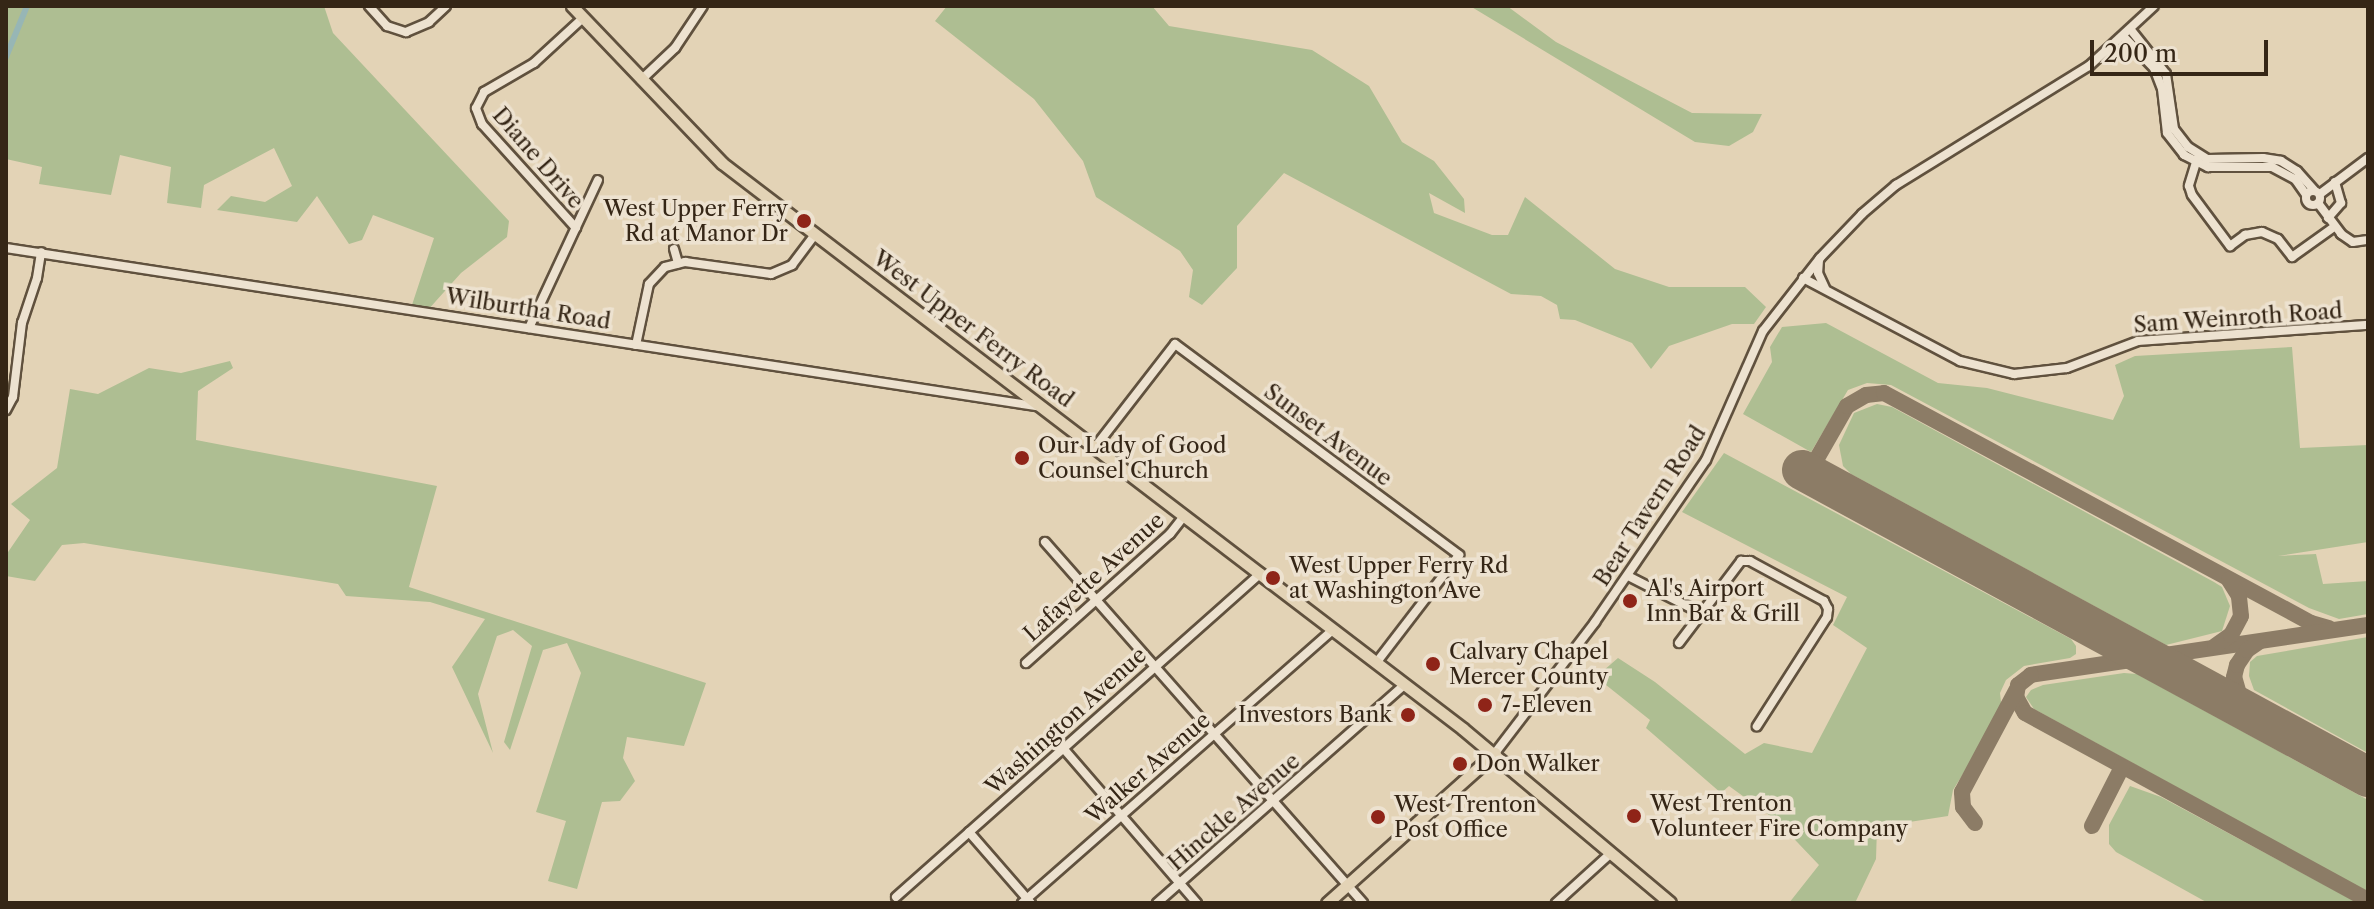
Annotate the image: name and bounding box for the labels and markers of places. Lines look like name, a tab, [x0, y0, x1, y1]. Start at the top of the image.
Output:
place label: West Upper Ferry Rd at Manor Dr	[603, 195, 788, 246]
marker: West Upper Ferry Rd at Manor Dr	[795, 212, 813, 230]
place label: Our Lady of Good Counsel Church	[1038, 432, 1228, 484]
marker: Our Lady of Good Counsel Church	[1013, 449, 1031, 467]
place label: West Upper Ferry Rd at Washington Ave	[1289, 552, 1509, 604]
marker: West Upper Ferry Rd at Washington Ave	[1264, 569, 1282, 587]
place label: Al's Airport Inn Bar & Grill	[1646, 575, 1800, 626]
marker: Al's Airport Inn Bar & Grill	[1621, 592, 1639, 610]
place label: Calvary Chapel Mercer County	[1449, 638, 1609, 690]
marker: Calvary Chapel Mercer County	[1424, 655, 1442, 673]
place label: 7-Eleven	[1501, 692, 1592, 718]
marker: 7-Eleven	[1476, 696, 1494, 714]
place label: Investors Bank	[1238, 702, 1392, 728]
marker: Investors Bank	[1399, 706, 1417, 724]
place label: Don Walker	[1476, 751, 1601, 777]
marker: Don Walker	[1451, 755, 1469, 773]
place label: West Trenton Volunteer Fire Company	[1650, 790, 1908, 842]
place label: West Trenton Post Office	[1394, 791, 1537, 842]
marker: West Trenton Volunteer Fire Company	[1625, 807, 1643, 825]
marker: West Trenton Post Office	[1369, 808, 1387, 826]

